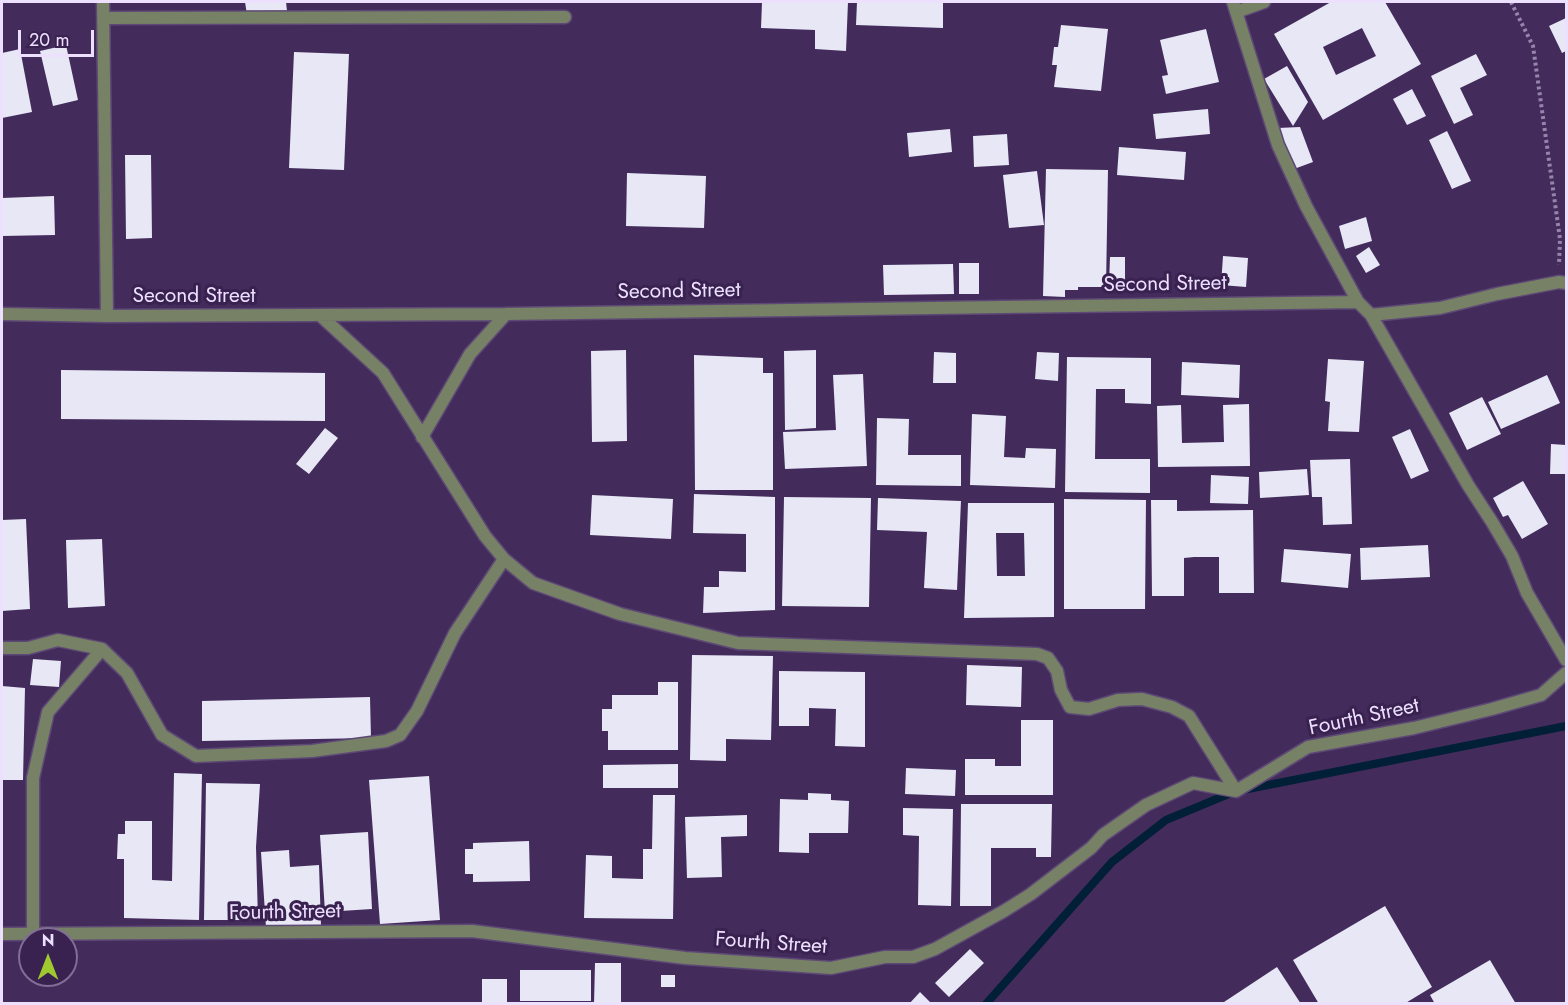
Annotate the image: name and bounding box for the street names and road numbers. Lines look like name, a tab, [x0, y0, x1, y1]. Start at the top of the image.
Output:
street label: Second Street	[1103, 271, 1227, 299]
street label: Second Street	[617, 278, 741, 306]
street label: Second Street	[132, 284, 256, 310]
street label: Fourth Street	[1307, 694, 1421, 742]
street label: Fourth Street	[229, 899, 341, 927]
street label: Fourth Street	[714, 928, 828, 960]

